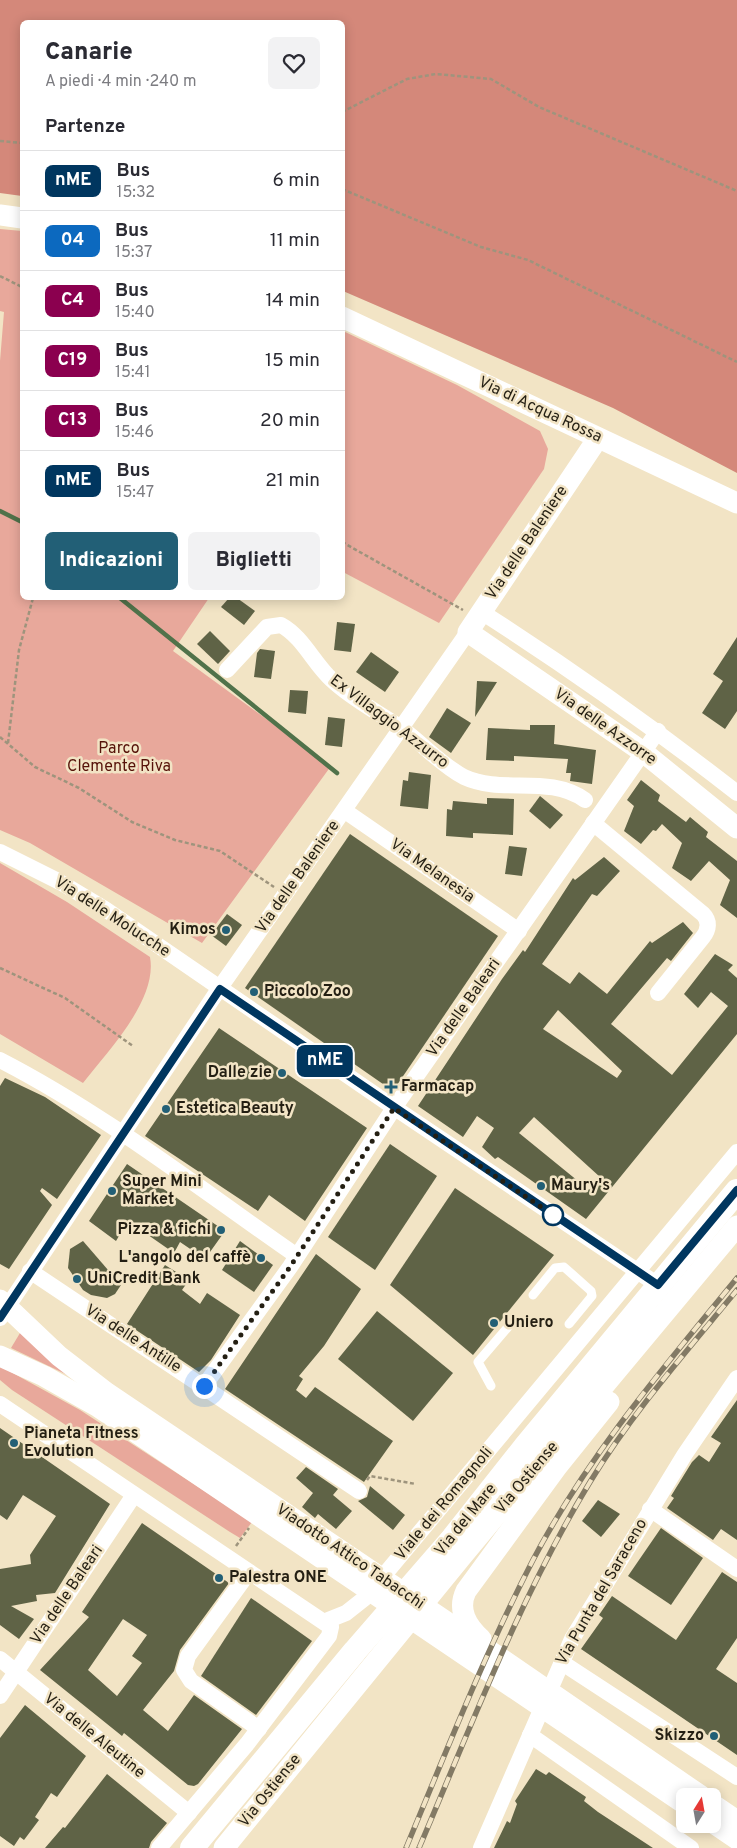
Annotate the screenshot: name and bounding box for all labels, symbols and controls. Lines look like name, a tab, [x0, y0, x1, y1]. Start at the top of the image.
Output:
button: heart	[268, 37, 320, 89]
text: Canarie	[45, 38, 133, 68]
text: A piedi · 4 min · 240 m	[45, 72, 197, 92]
text: Partenze	[45, 115, 125, 139]
text: Bus	[116, 159, 150, 183]
text: nME	[55, 169, 91, 192]
text: 6 min	[273, 169, 320, 193]
text: 15:32	[116, 183, 155, 203]
text: Bus	[115, 219, 149, 243]
text: 04	[61, 229, 84, 252]
text: 11 min	[270, 229, 320, 253]
text: 15:37	[115, 243, 152, 263]
text: Bus	[115, 279, 149, 303]
text: C4	[61, 289, 84, 312]
text: 14 min	[265, 289, 320, 313]
text: 15:40	[115, 303, 155, 323]
text: Bus	[115, 339, 149, 363]
text: C19	[58, 349, 87, 372]
text: 15 min	[265, 349, 320, 373]
text: 15:41	[115, 363, 150, 383]
street label: Via di Acqua Rossa	[475, 373, 605, 447]
text: Bus	[115, 399, 149, 423]
text: C13	[58, 409, 87, 432]
text: 20 min	[260, 409, 320, 433]
text: 15:46	[115, 423, 154, 443]
text: Bus	[116, 459, 150, 483]
text: nME	[55, 469, 91, 492]
text: 21 min	[265, 469, 320, 493]
street label: Via delle Baleniere	[481, 482, 573, 604]
text: 15:47	[116, 483, 154, 503]
button: Indicazioni	[45, 532, 178, 590]
button: Biglietti	[188, 532, 320, 590]
street label: Ex Villaggio Azzurro	[326, 671, 452, 773]
street label: Via delle Azzorre	[550, 684, 660, 770]
park label: Parco Clemente Riva	[67, 739, 171, 777]
street label: Via delle Baleniere	[252, 817, 344, 937]
street label: Via Melanesia	[386, 835, 478, 907]
street label: Via delle Molucche	[50, 872, 174, 962]
place label: Kimos	[169, 920, 216, 940]
marker: Kimos	[220, 924, 232, 936]
street label: Via delle Baleari	[423, 955, 505, 1061]
place label: Piccolo Zoo	[264, 982, 351, 1002]
marker: Piccolo Zoo	[248, 986, 260, 998]
line badge: nME	[296, 1045, 354, 1077]
text: nME	[307, 1049, 343, 1072]
place label: Dalle zie	[208, 1063, 272, 1083]
marker: Dalle zie	[276, 1067, 288, 1079]
place label: Farmacap	[401, 1077, 474, 1097]
marker: Farmacap	[385, 1081, 397, 1093]
place label: Estetica Beauty	[176, 1099, 294, 1119]
marker: Estetica Beauty	[160, 1103, 172, 1115]
place label: Super Mini Market	[122, 1172, 202, 1210]
place label: Maury's	[551, 1176, 610, 1196]
marker: Maury's	[535, 1180, 547, 1192]
marker: Super Mini Market	[106, 1185, 118, 1197]
unlabelled marker	[542, 1204, 564, 1226]
place label: Pizza & fichi	[118, 1220, 211, 1240]
marker: Pizza & fichi	[215, 1224, 227, 1236]
place label: L'angolo del caffè	[119, 1248, 251, 1268]
marker: L'angolo del caffè	[255, 1252, 267, 1264]
place label: UniCredit Bank	[87, 1269, 201, 1289]
marker: UniCredit Bank	[71, 1273, 83, 1285]
street label: Via delle Antille	[81, 1300, 185, 1378]
place label: Uniero	[504, 1313, 554, 1333]
marker: Uniero	[488, 1317, 500, 1329]
your location	[192, 1374, 217, 1399]
place label: Pianeta Fitness Evolution	[24, 1424, 139, 1462]
marker: Pianeta Fitness Evolution	[8, 1437, 20, 1449]
street label: Via Ostiense	[491, 1438, 563, 1518]
street label: Viale dei Romagnoli	[391, 1443, 497, 1565]
street label: Via del Mare	[431, 1480, 501, 1560]
street label: Viadotto Attico Tabacchi	[272, 1500, 428, 1614]
street label: Via Punta del Saraceno	[552, 1515, 652, 1669]
street label: Via delle Baleari	[26, 1541, 108, 1649]
place label: Palestra ONE	[229, 1568, 327, 1588]
marker: Palestra ONE	[213, 1572, 225, 1584]
street label: Via delle Aleutine	[39, 1689, 149, 1783]
place label: Skizzo	[654, 1726, 704, 1746]
marker: Skizzo	[708, 1730, 720, 1742]
street label: Via Ostiense	[234, 1750, 306, 1832]
north arrow	[676, 1788, 721, 1832]
map controls	[676, 1788, 721, 1833]

